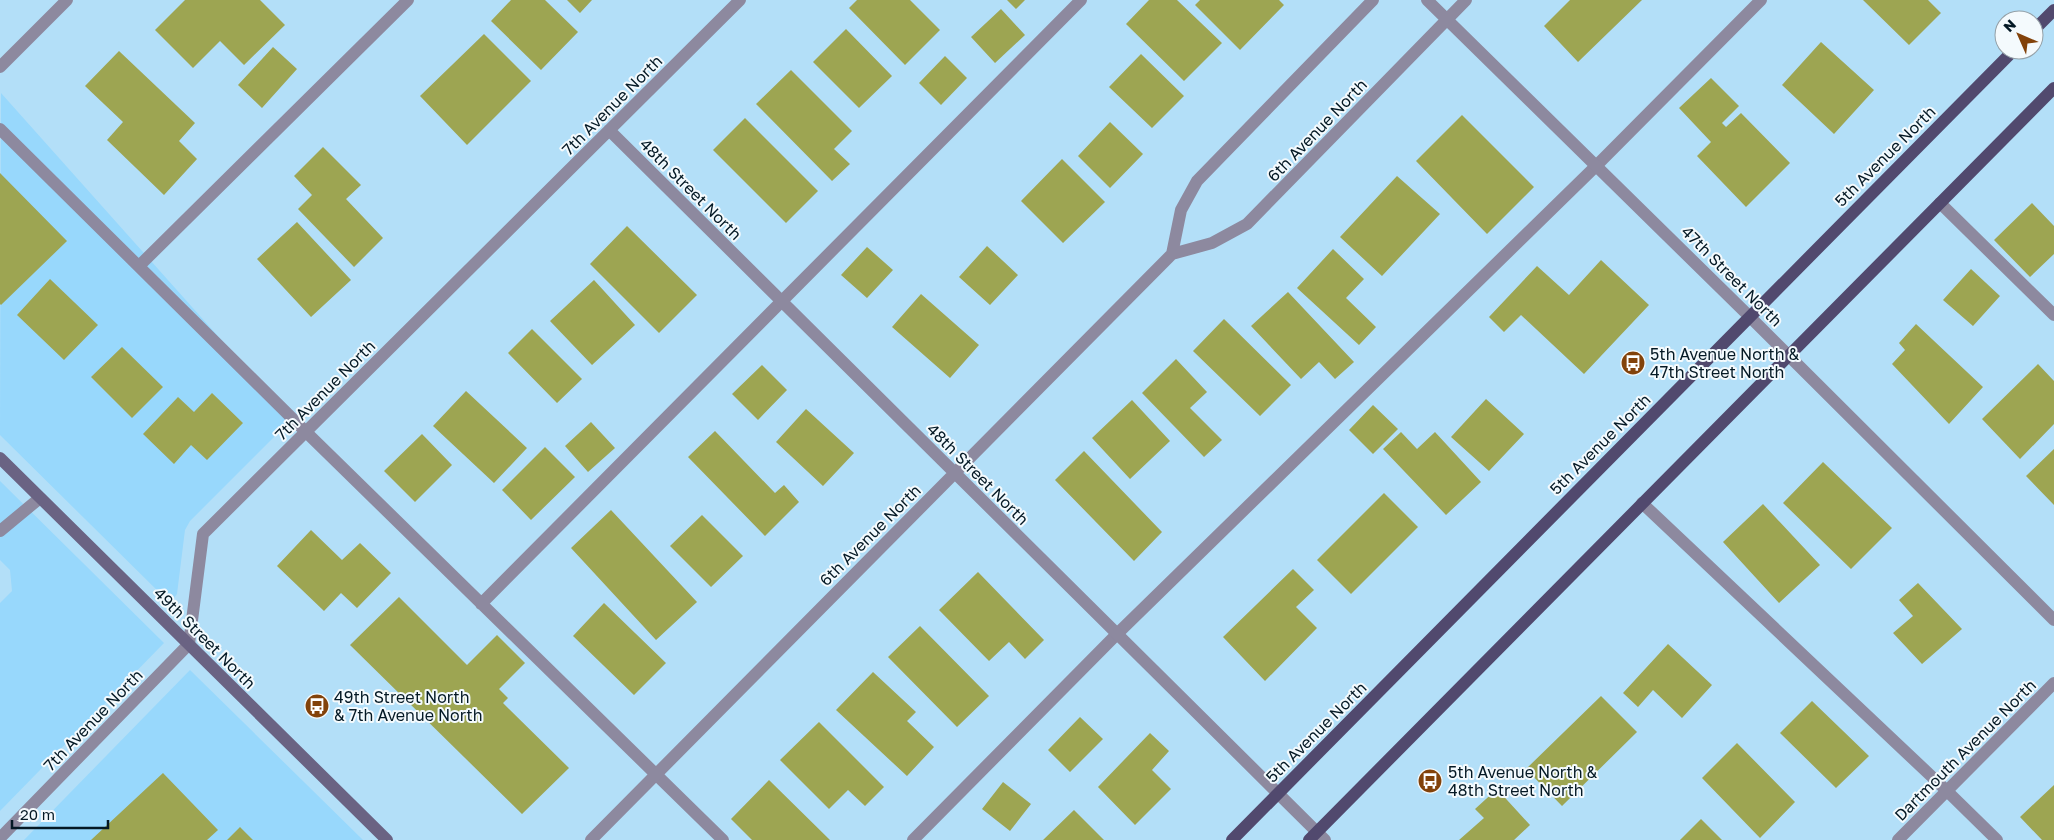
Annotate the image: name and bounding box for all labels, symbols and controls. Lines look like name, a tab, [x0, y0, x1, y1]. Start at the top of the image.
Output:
north arrow	[1994, 10, 2044, 60]
text: N	[2000, 16, 2019, 35]
street label: 7th Avenue North	[558, 51, 666, 159]
street label: 6th Avenue North	[1263, 75, 1371, 185]
street label: 5th Avenue North	[1830, 101, 1940, 211]
street label: 48th Street North	[636, 134, 746, 244]
street label: 47th Street North	[1677, 221, 1787, 331]
street label: 7th Avenue North	[271, 336, 379, 444]
place label: 5th Avenue North & 47th Street North	[1650, 344, 1800, 382]
bus stop icon: 5th Avenue North & 47th Street North	[1620, 350, 1646, 376]
street label: 5th Avenue North	[1545, 389, 1655, 499]
street label: 48th Street North	[923, 419, 1033, 529]
street label: 6th Avenue North	[815, 480, 925, 590]
street label: 49th Street North	[150, 583, 260, 693]
street label: 7th Avenue North	[39, 665, 147, 775]
street label: Dartmouth Avenue North	[1890, 675, 2040, 825]
street label: 5th Avenue North	[1261, 677, 1371, 787]
place label: 49th Street North & 7th Avenue North	[334, 687, 482, 725]
bus stop icon: 49th Street North & 7th Avenue North	[304, 693, 330, 719]
place label: 5th Avenue North & 48th Street North	[1448, 762, 1598, 800]
bus stop icon: 5th Avenue North & 48th Street North	[1417, 768, 1443, 794]
scale bar	[12, 798, 109, 830]
text: 20 m	[20, 805, 55, 823]

